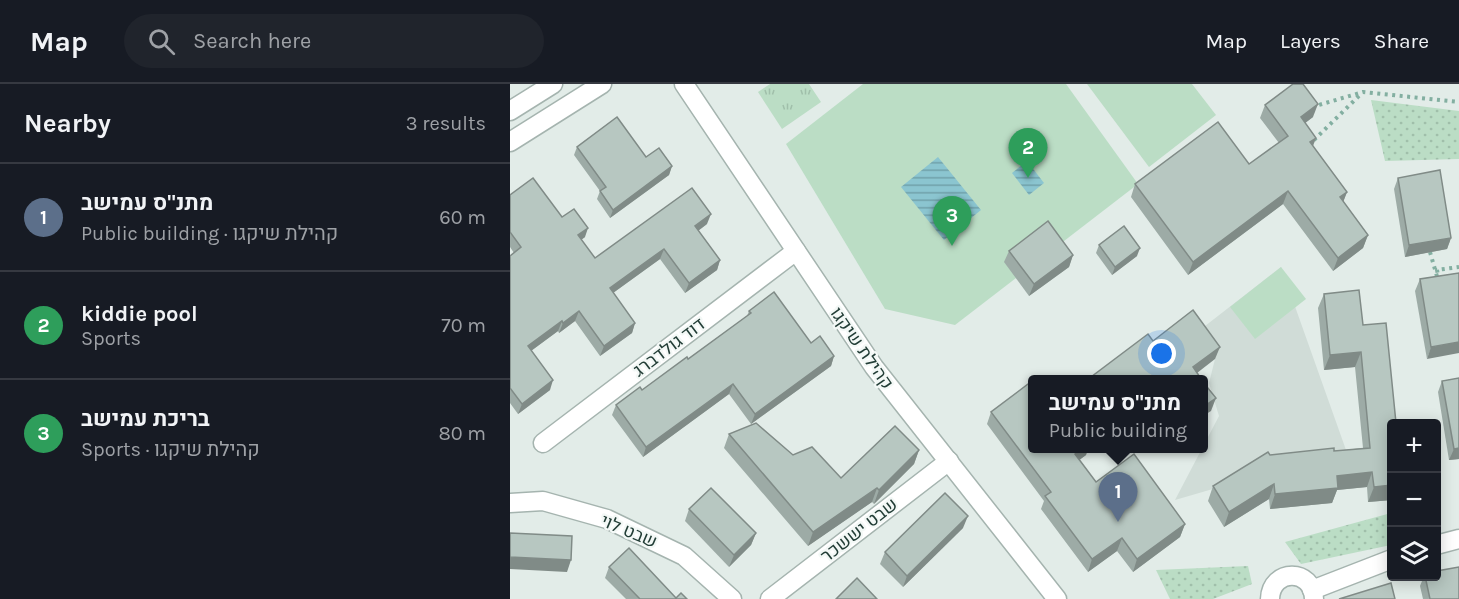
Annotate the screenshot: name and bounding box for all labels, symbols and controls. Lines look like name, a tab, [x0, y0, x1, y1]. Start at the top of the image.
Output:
search box	[124, 14, 544, 68]
text: Map	[30, 25, 88, 58]
icon: search	[145, 25, 178, 58]
text: Search here	[193, 28, 311, 54]
text: Map	[1205, 29, 1247, 53]
text: Layers	[1280, 29, 1341, 53]
text: Share	[1374, 29, 1429, 53]
text: Nearby	[24, 108, 111, 139]
text: 3 results	[406, 112, 486, 135]
pin: 2	[1008, 128, 1048, 178]
text: מתנ"ס עמישב	[81, 190, 213, 216]
pin: 3	[932, 196, 972, 246]
text: 1	[40, 206, 47, 229]
text: 60 m	[439, 206, 486, 229]
text: Public building · קהילת שיקגו	[81, 222, 338, 245]
text: kiddie pool	[81, 301, 198, 327]
street label: קהילת שיקגו	[826, 303, 898, 393]
street label: דוד גולדברג	[629, 313, 709, 381]
text: 2	[37, 314, 50, 337]
text: 70 m	[441, 314, 486, 337]
text: Sports	[81, 327, 141, 350]
your location	[1147, 339, 1176, 368]
popup	[1028, 375, 1208, 453]
text: מתנ"ס עמישב	[1049, 390, 1181, 416]
text: בריכת עמישב	[81, 406, 210, 432]
text: Public building	[1049, 419, 1187, 442]
map controls	[1387, 419, 1441, 581]
button: +	[1387, 419, 1441, 473]
text: 3	[37, 422, 50, 445]
text: 80 m	[438, 422, 486, 445]
text: Sports · קהילת שיקגו	[81, 438, 260, 461]
pin: 1	[1098, 472, 1138, 522]
button: −	[1387, 473, 1441, 527]
street label: שבט יששכר	[816, 493, 902, 567]
street label: שבט לוי	[597, 509, 661, 553]
button: layers	[1387, 527, 1441, 581]

